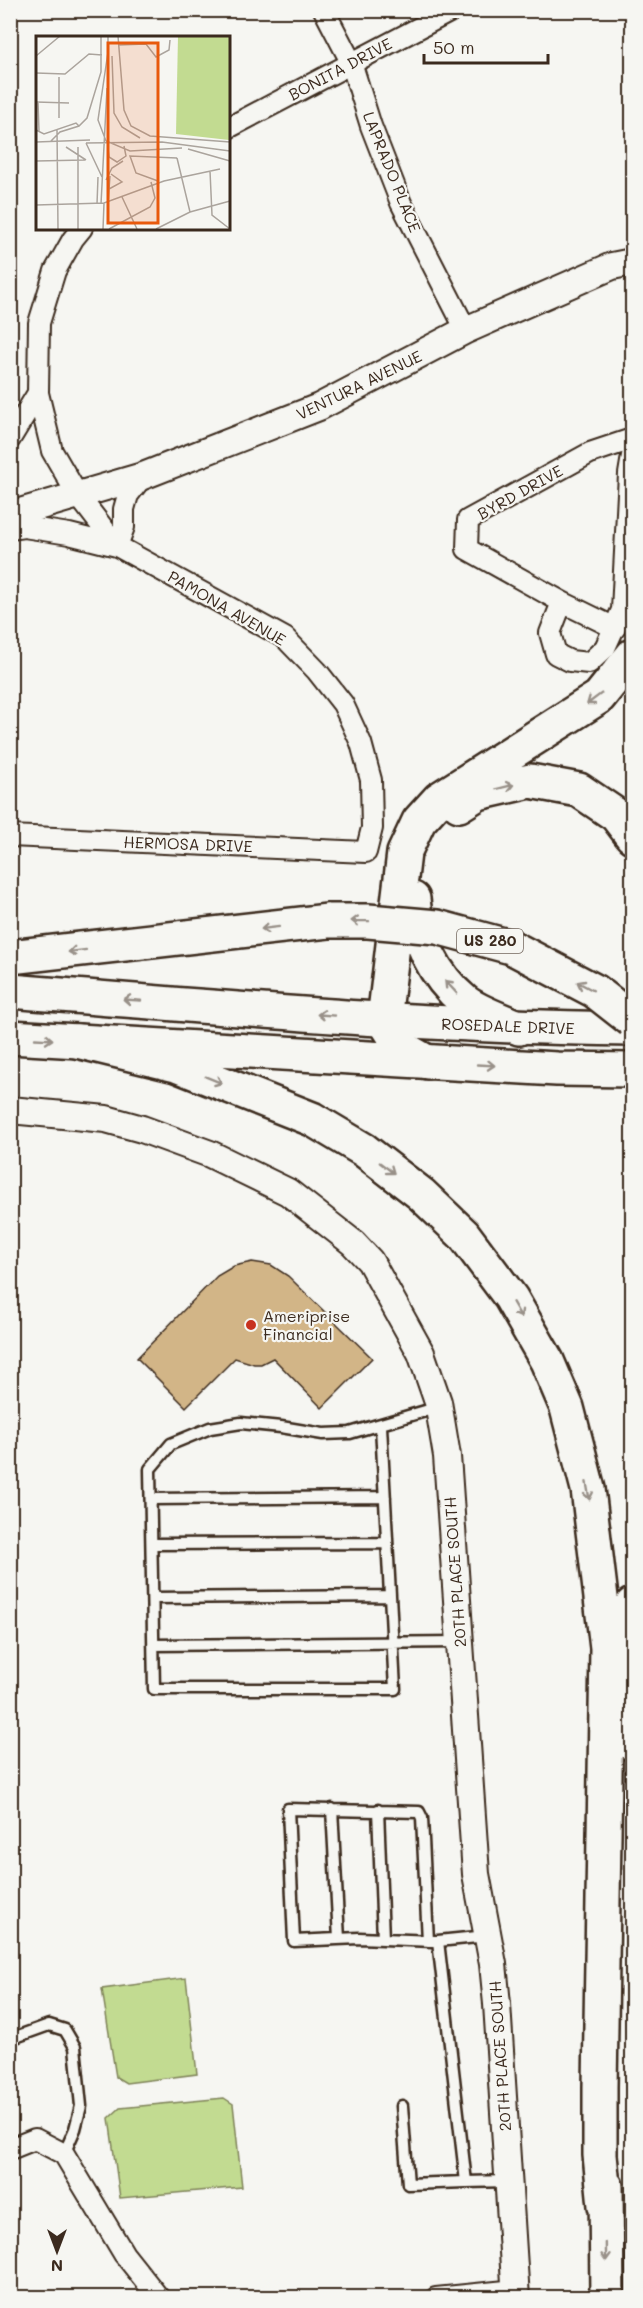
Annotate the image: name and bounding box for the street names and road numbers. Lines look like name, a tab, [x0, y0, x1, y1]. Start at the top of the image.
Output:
street label: BONITA DRIVE	[284, 32, 395, 105]
street label: LAPRADO PLACE	[359, 108, 426, 235]
street label: VENTURA AVENUE	[293, 345, 425, 424]
street label: BYRD DRIVE	[473, 459, 566, 524]
street label: PAMONA AVENUE	[165, 565, 290, 650]
street label: HERMOSA DRIVE	[123, 831, 253, 856]
road number: US 280	[457, 929, 523, 953]
street label: ROSEDALE DRIVE	[441, 1013, 575, 1038]
street label: 20TH PLACE SOUTH	[439, 1496, 470, 1648]
street label: 20TH PLACE SOUTH	[484, 1980, 515, 2132]

